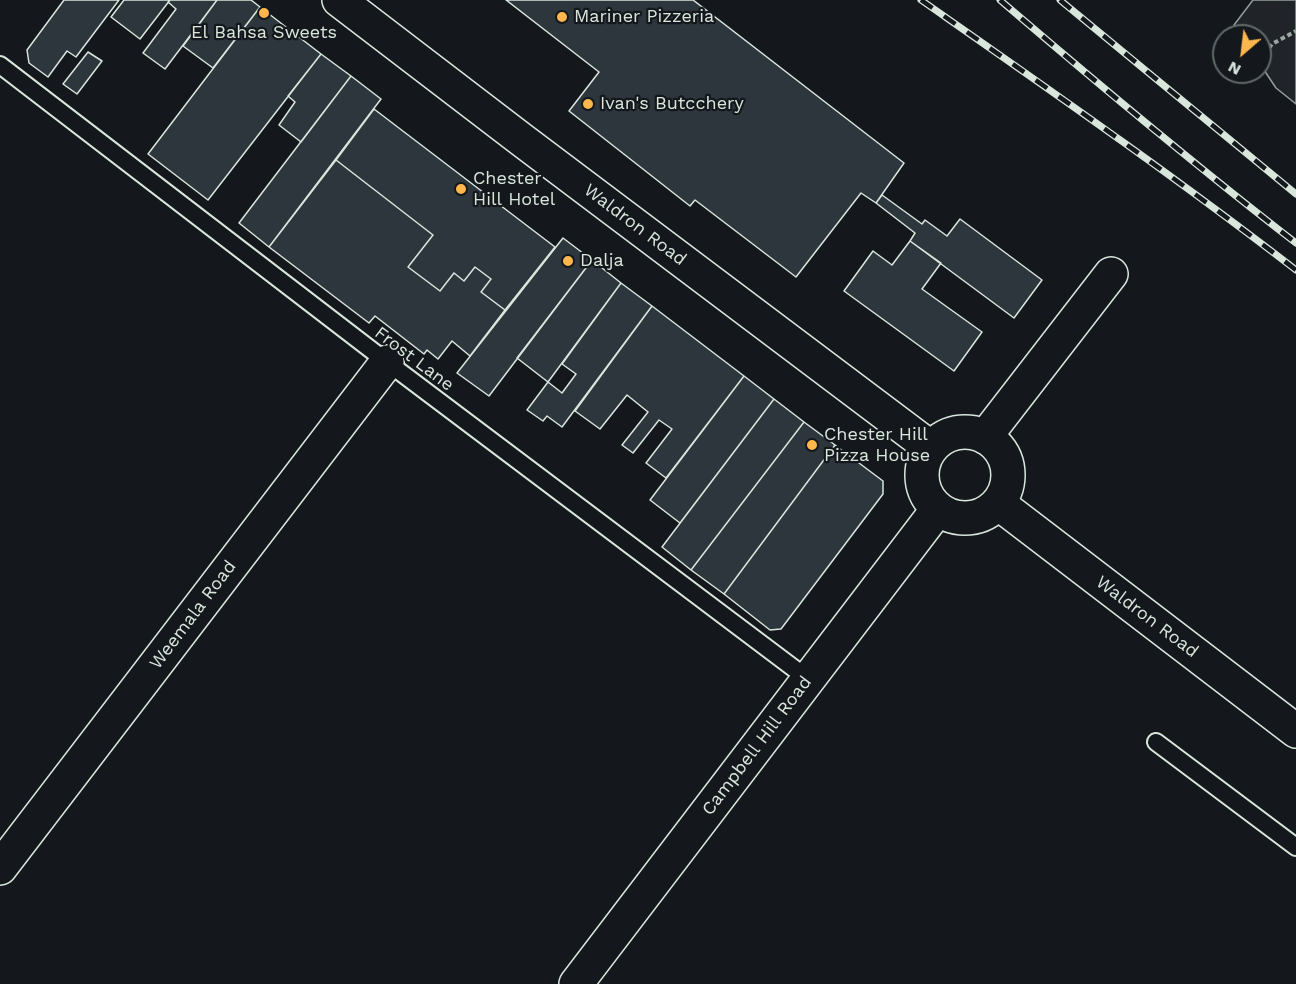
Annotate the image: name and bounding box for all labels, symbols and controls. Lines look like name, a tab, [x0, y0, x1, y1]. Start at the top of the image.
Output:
marker: El Bahsa Sweets	[257, 6, 271, 20]
place label: Mariner Pizzeria	[574, 6, 714, 28]
marker: Mariner Pizzeria	[555, 10, 569, 24]
place label: El Bahsa Sweets	[191, 22, 337, 44]
north arrow	[1212, 24, 1272, 84]
text: N	[1225, 57, 1244, 80]
place label: Ivan's Butcchery	[600, 93, 744, 115]
marker: Ivan's Butcchery	[581, 97, 595, 111]
place label: Chester Hill Hotel	[473, 168, 555, 210]
street label: Waldron Road	[580, 179, 690, 271]
marker: Chester Hill Hotel	[454, 182, 468, 196]
place label: Dalja	[580, 250, 624, 272]
marker: Dalja	[561, 254, 575, 268]
street label: Frost Lane	[370, 322, 458, 396]
place label: Chester Hill Pizza House	[824, 424, 930, 466]
marker: Chester Hill Pizza House	[805, 438, 819, 452]
street label: Weemala Road	[145, 556, 241, 674]
street label: Waldron Road	[1092, 571, 1202, 663]
street label: Campbell Hill Road	[698, 672, 816, 820]

